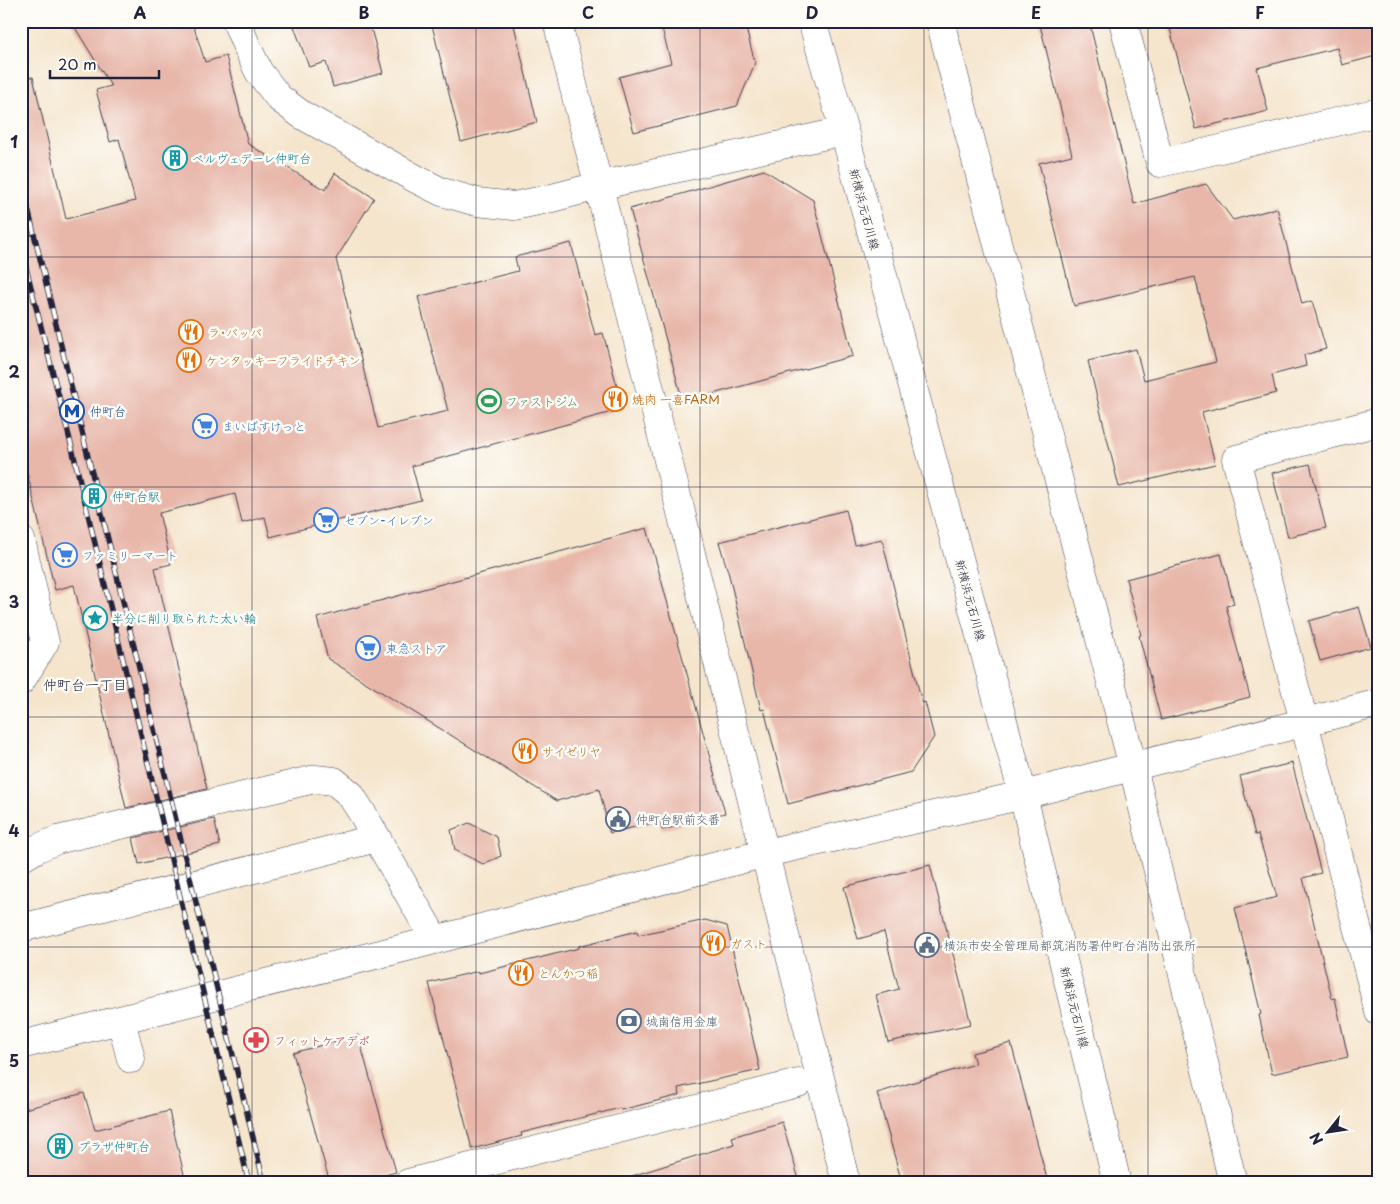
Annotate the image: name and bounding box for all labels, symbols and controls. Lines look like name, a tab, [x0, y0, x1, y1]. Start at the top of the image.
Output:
text: A	[134, 0, 147, 24]
text: B	[359, 0, 370, 24]
text: C	[582, 0, 594, 24]
text: D	[806, 0, 818, 24]
text: E	[1031, 0, 1041, 24]
text: F	[1255, 0, 1265, 24]
scale bar	[50, 48, 159, 80]
text: 20 m	[58, 52, 97, 75]
text: 1	[10, 129, 18, 153]
building icon: ベルヴェデーレ仲町台	[162, 145, 188, 171]
place label: ベルヴェデーレ仲町台	[192, 149, 311, 167]
street label: 新横浜元石川線	[845, 166, 885, 252]
restaurant icon: ラ･パッパ	[178, 319, 204, 345]
place label: ラ･パッパ	[208, 323, 262, 341]
restaurant icon: ケンタッキーフライドチキン	[176, 347, 202, 373]
place label: ケンタッキーフライドチキン	[206, 351, 361, 369]
text: 2	[8, 359, 20, 383]
restaurant icon: 焼肉 一喜FARM	[602, 386, 628, 412]
sports icon: ファストジム	[476, 388, 502, 414]
place label: 焼肉 一喜FARM	[632, 390, 720, 408]
place label: ファストジム	[506, 392, 578, 410]
metro station icon: 仲町台	[59, 398, 85, 424]
place label: 仲町台	[90, 402, 126, 420]
supermarket icon: まいばすけっと	[192, 413, 218, 439]
place label: まいばすけっと	[222, 417, 306, 435]
building icon: 仲町台駅	[81, 483, 107, 509]
place label: 仲町台駅	[112, 487, 160, 505]
supermarket icon: セブン-イレブン	[313, 507, 339, 533]
place label: セブン-イレブン	[344, 511, 434, 529]
supermarket icon: ファミリーマート	[52, 542, 78, 568]
place label: ファミリーマート	[82, 546, 178, 564]
street label: 新横浜元石川線	[951, 557, 991, 643]
text: 3	[9, 589, 19, 613]
place icon: 半分に削り取られた太い輪	[82, 605, 108, 631]
place label: 半分に削り取られた太い輪	[112, 609, 256, 627]
supermarket icon: 東急ストア	[355, 635, 381, 661]
place label: 東急ストア	[386, 639, 447, 657]
district label: 仲町台一丁目	[43, 674, 127, 695]
restaurant icon: サイゼリヤ	[512, 738, 538, 764]
place label: サイゼリヤ	[542, 742, 601, 760]
public building icon: 仲町台駅前交番	[605, 806, 631, 832]
place label: 仲町台駅前交番	[636, 810, 720, 828]
text: 4	[9, 818, 20, 842]
restaurant icon: ガスト	[700, 930, 726, 956]
public building icon: 横浜市安全管理局都筑消防署仲町台消防出張所	[914, 932, 940, 958]
place label: ガスト	[730, 934, 767, 952]
place label: 横浜市安全管理局都筑消防署仲町台消防出張所	[944, 936, 1196, 954]
restaurant icon: とんかつ稲	[508, 960, 534, 986]
place label: とんかつ稲	[538, 964, 598, 982]
street label: 新横浜元石川線	[1056, 964, 1094, 1050]
bank icon: 城南信用金庫	[616, 1008, 642, 1034]
place label: 城南信用金庫	[646, 1012, 718, 1030]
pharmacy icon: フィットケアデポ	[243, 1027, 269, 1053]
place label: フィットケアデポ	[274, 1031, 370, 1049]
text: 5	[9, 1048, 19, 1072]
north arrow	[1302, 1106, 1352, 1156]
text: N	[1304, 1129, 1328, 1149]
building icon: プラザ仲町台	[47, 1133, 73, 1159]
place label: プラザ仲町台	[78, 1137, 150, 1155]

